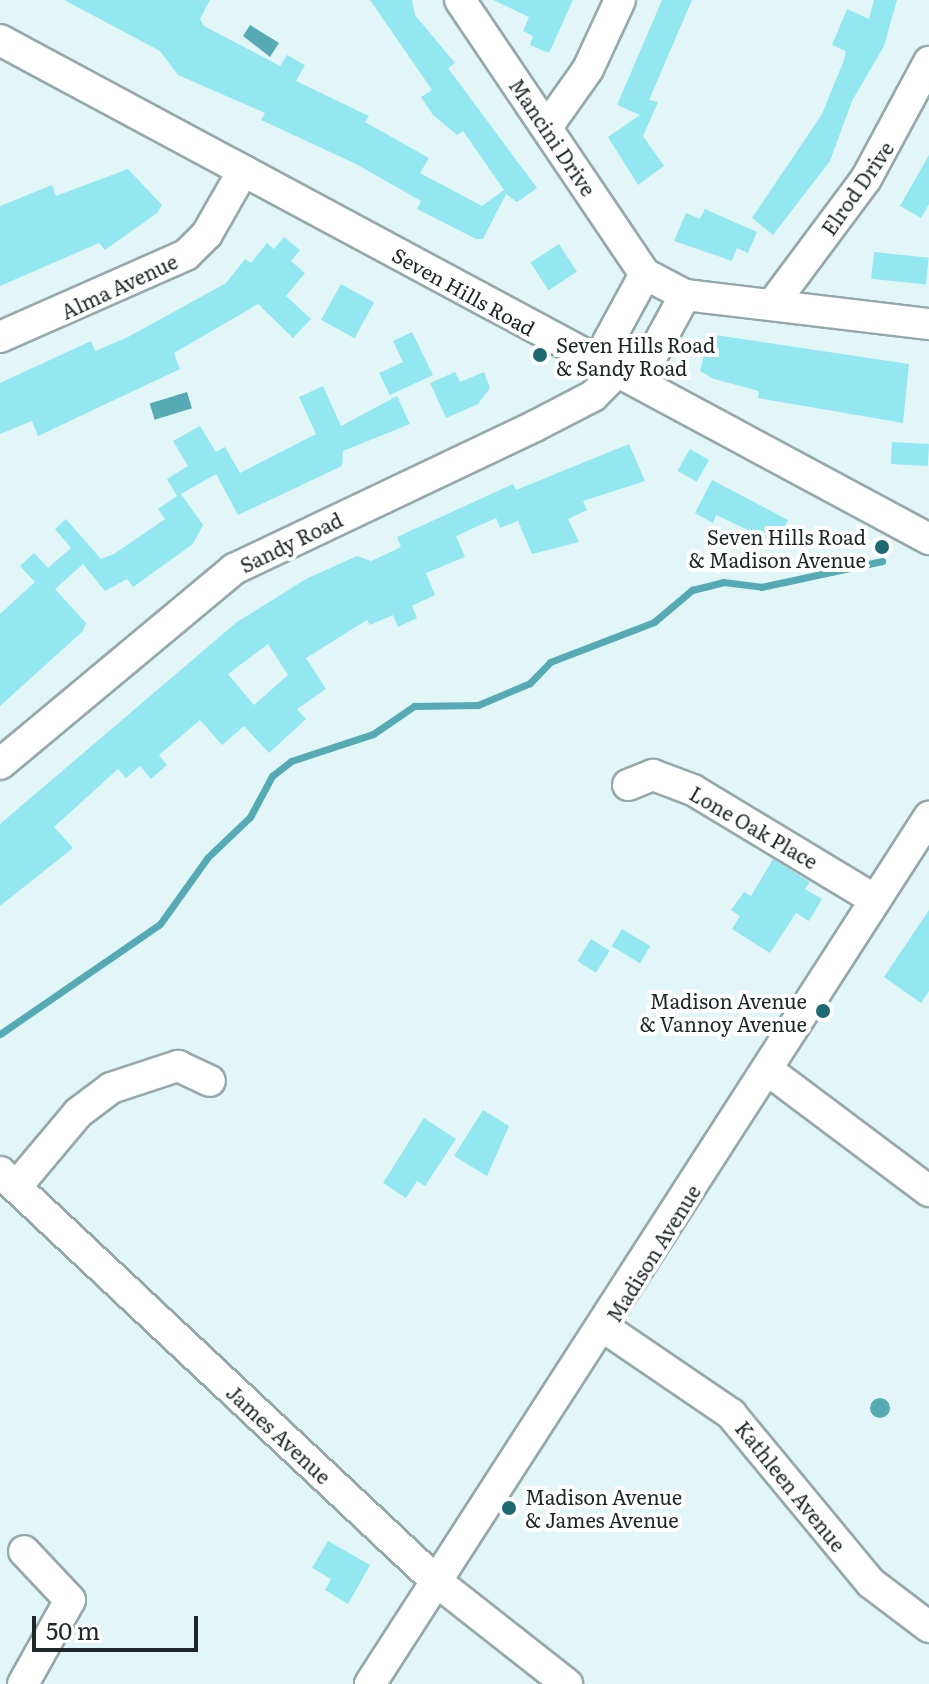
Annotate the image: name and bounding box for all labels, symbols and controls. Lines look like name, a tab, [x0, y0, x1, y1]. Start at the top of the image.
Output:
street label: Mancini Drive	[505, 74, 601, 200]
street label: Elrod Drive	[816, 136, 898, 240]
street label: Seven Hills Road	[389, 242, 539, 340]
street label: Alma Avenue	[57, 249, 181, 323]
place label: Seven Hills Road & Sandy Road	[556, 332, 715, 379]
marker: Seven Hills Road & Sandy Road	[531, 346, 549, 364]
street label: Sandy Road	[236, 507, 346, 577]
place label: Seven Hills Road & Madison Avenue	[689, 524, 866, 571]
marker: Seven Hills Road & Madison Avenue	[873, 538, 891, 556]
street label: Lone Oak Place	[686, 781, 822, 873]
place label: Madison Avenue & Vannoy Avenue	[640, 988, 807, 1035]
marker: Madison Avenue & Vannoy Avenue	[814, 1002, 832, 1020]
street label: Madison Avenue	[601, 1180, 705, 1326]
street label: James Avenue	[222, 1380, 336, 1488]
street label: Kathleen Avenue	[731, 1416, 851, 1556]
place label: Madison Avenue & James Avenue	[525, 1484, 682, 1531]
marker: Madison Avenue & James Avenue	[500, 1499, 518, 1517]
scale bar	[36, 1600, 202, 1650]
text: 50 m	[46, 1612, 100, 1647]

